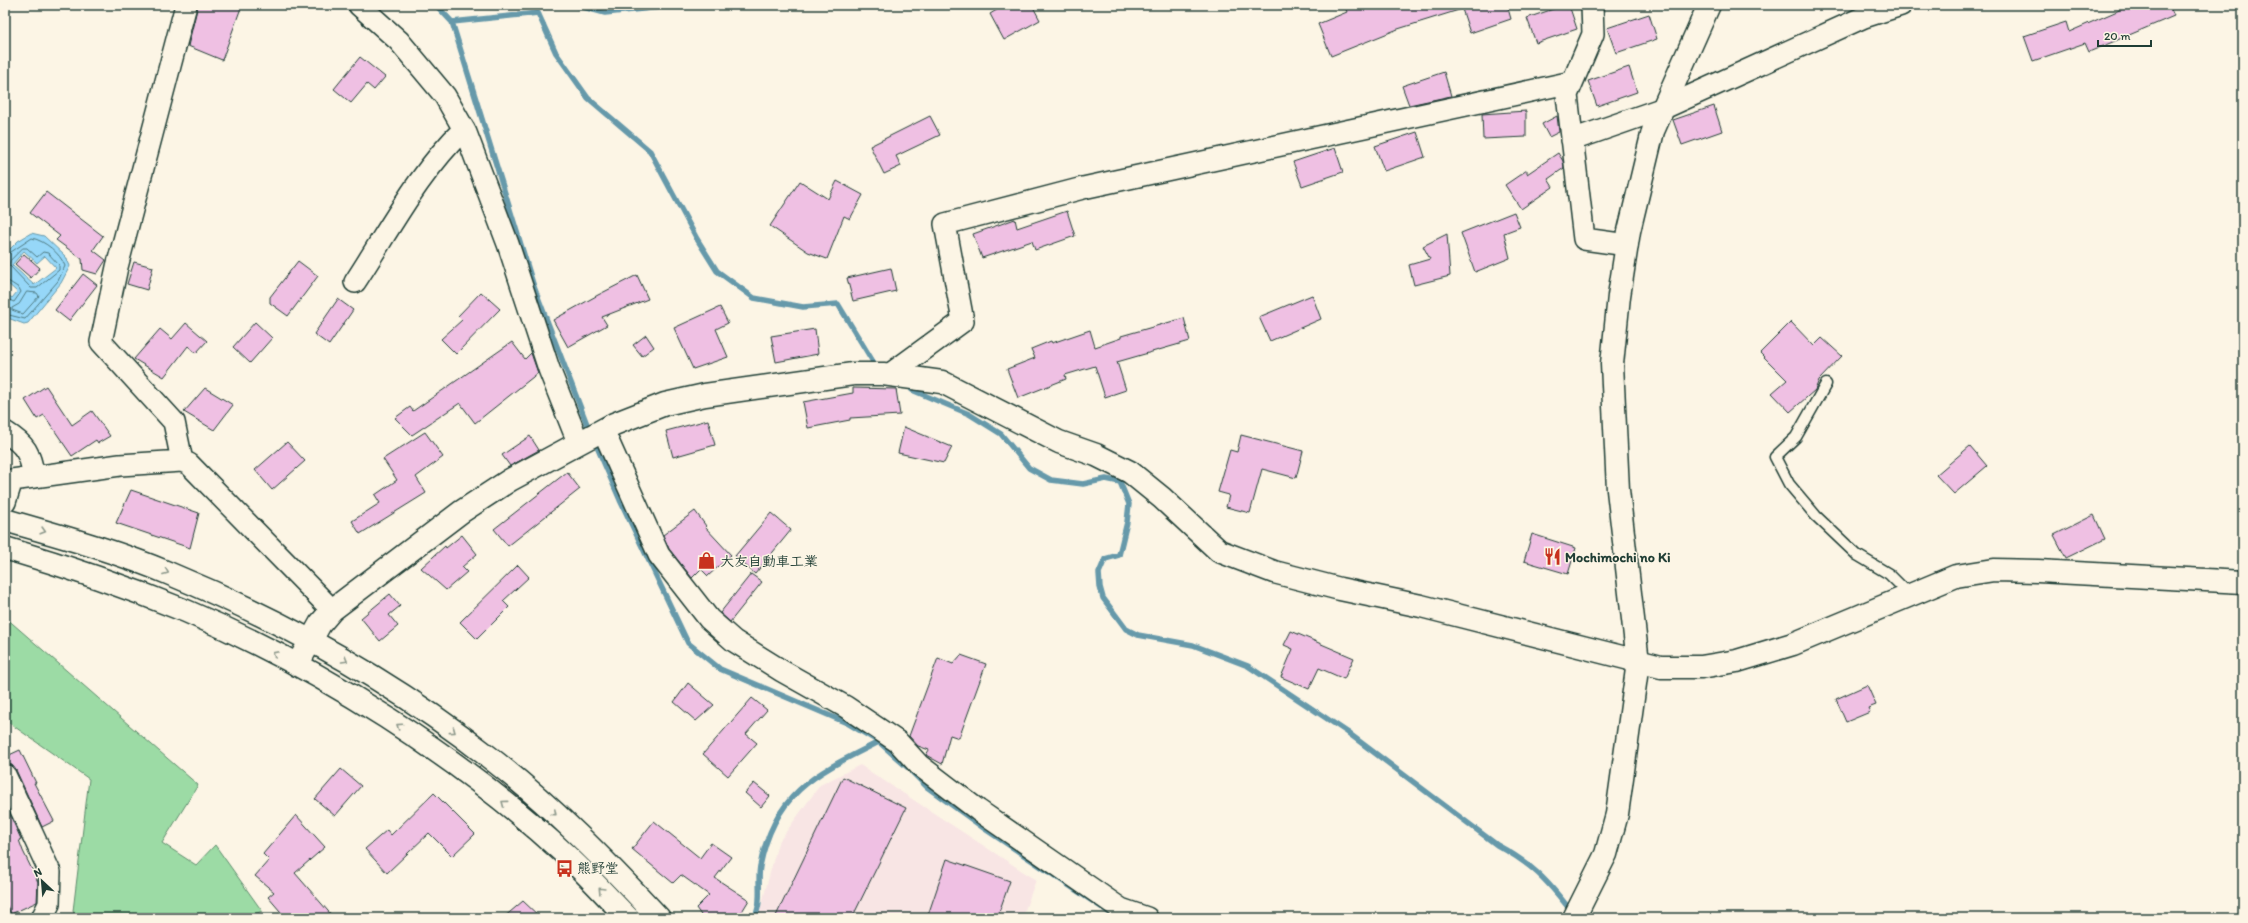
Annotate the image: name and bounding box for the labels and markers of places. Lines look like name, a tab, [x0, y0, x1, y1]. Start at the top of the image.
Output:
restaurant icon: Mochimochi no Ki	[1542, 547, 1562, 567]
place label: Mochimochi no Ki	[1565, 549, 1671, 566]
shop icon: 大友自動車工業	[697, 551, 717, 571]
place label: 大友自動車工業	[720, 553, 818, 570]
bus stop icon: 熊野堂	[554, 858, 574, 878]
place label: 熊野堂	[577, 860, 619, 877]

